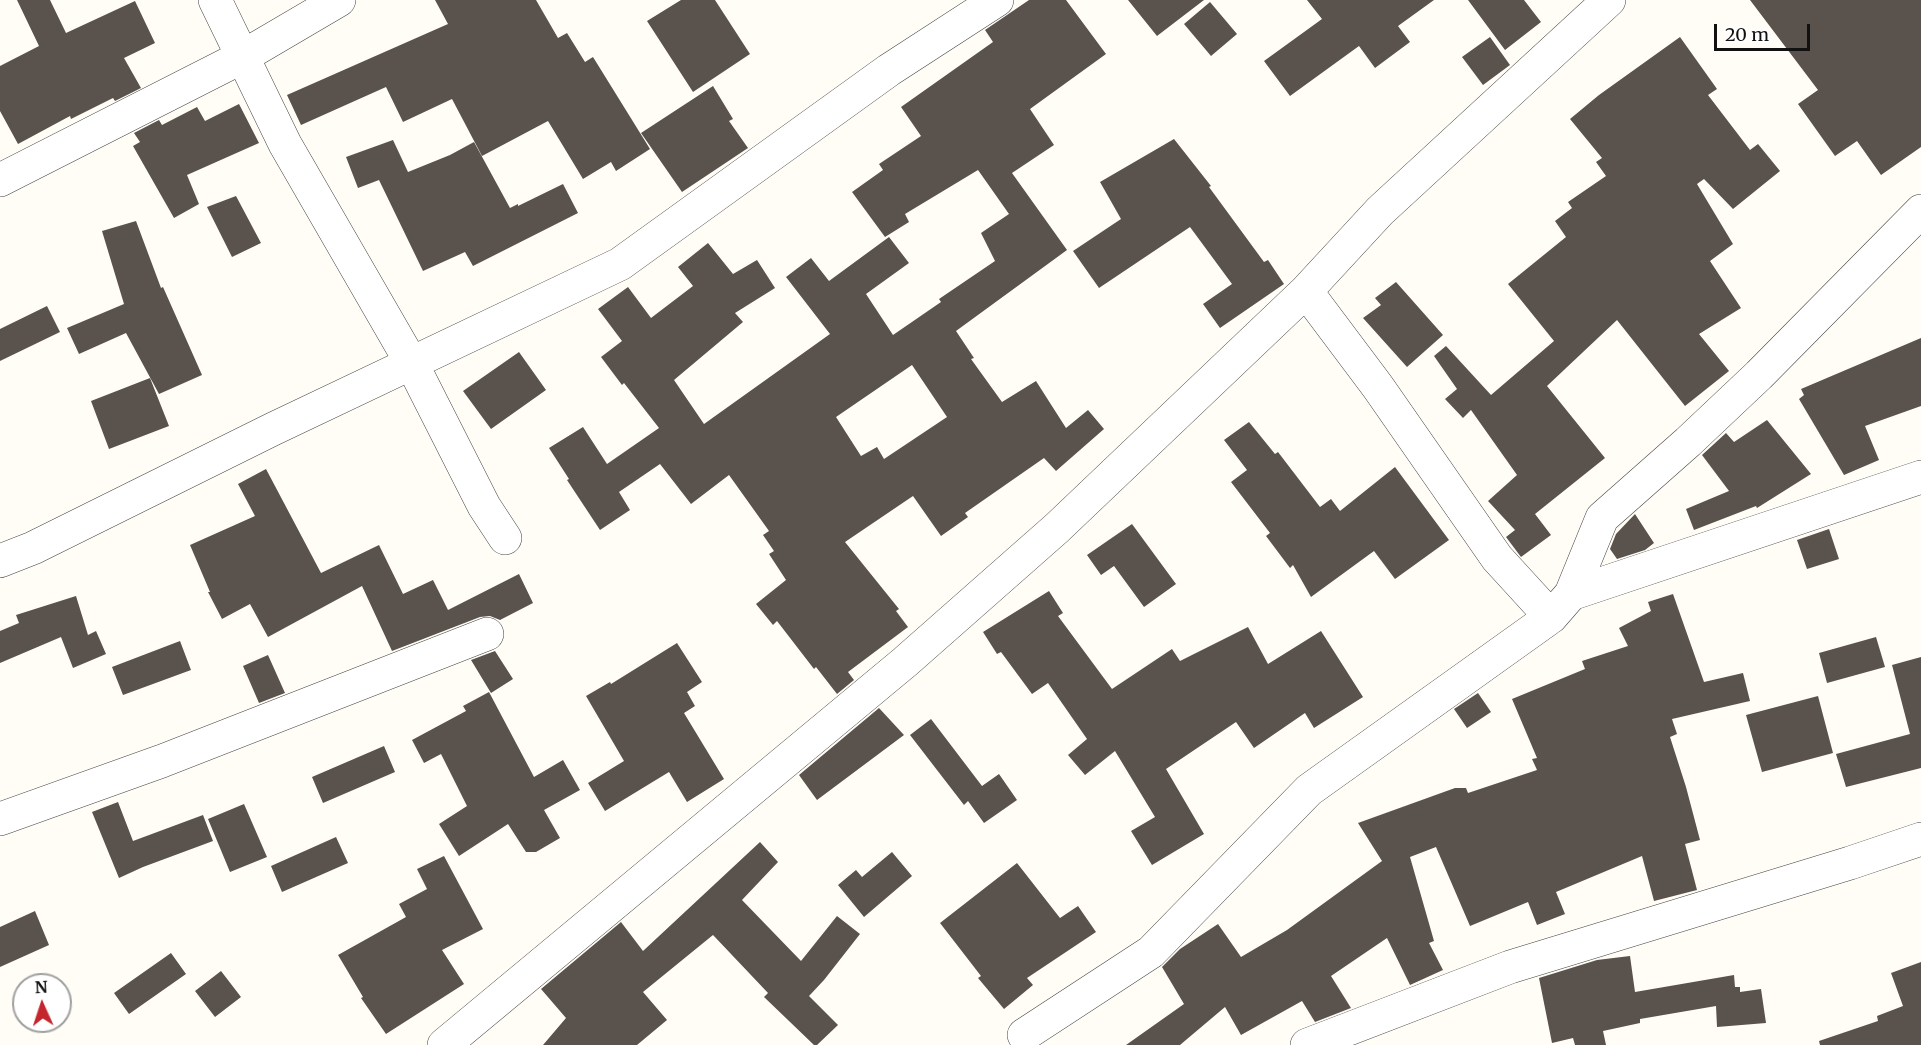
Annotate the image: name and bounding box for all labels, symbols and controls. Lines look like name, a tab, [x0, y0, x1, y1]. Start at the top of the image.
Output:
scale bar	[1717, 12, 1813, 50]
text: 20 m	[1725, 23, 1769, 46]
north arrow	[12, 973, 72, 1033]
text: N	[34, 977, 48, 997]

